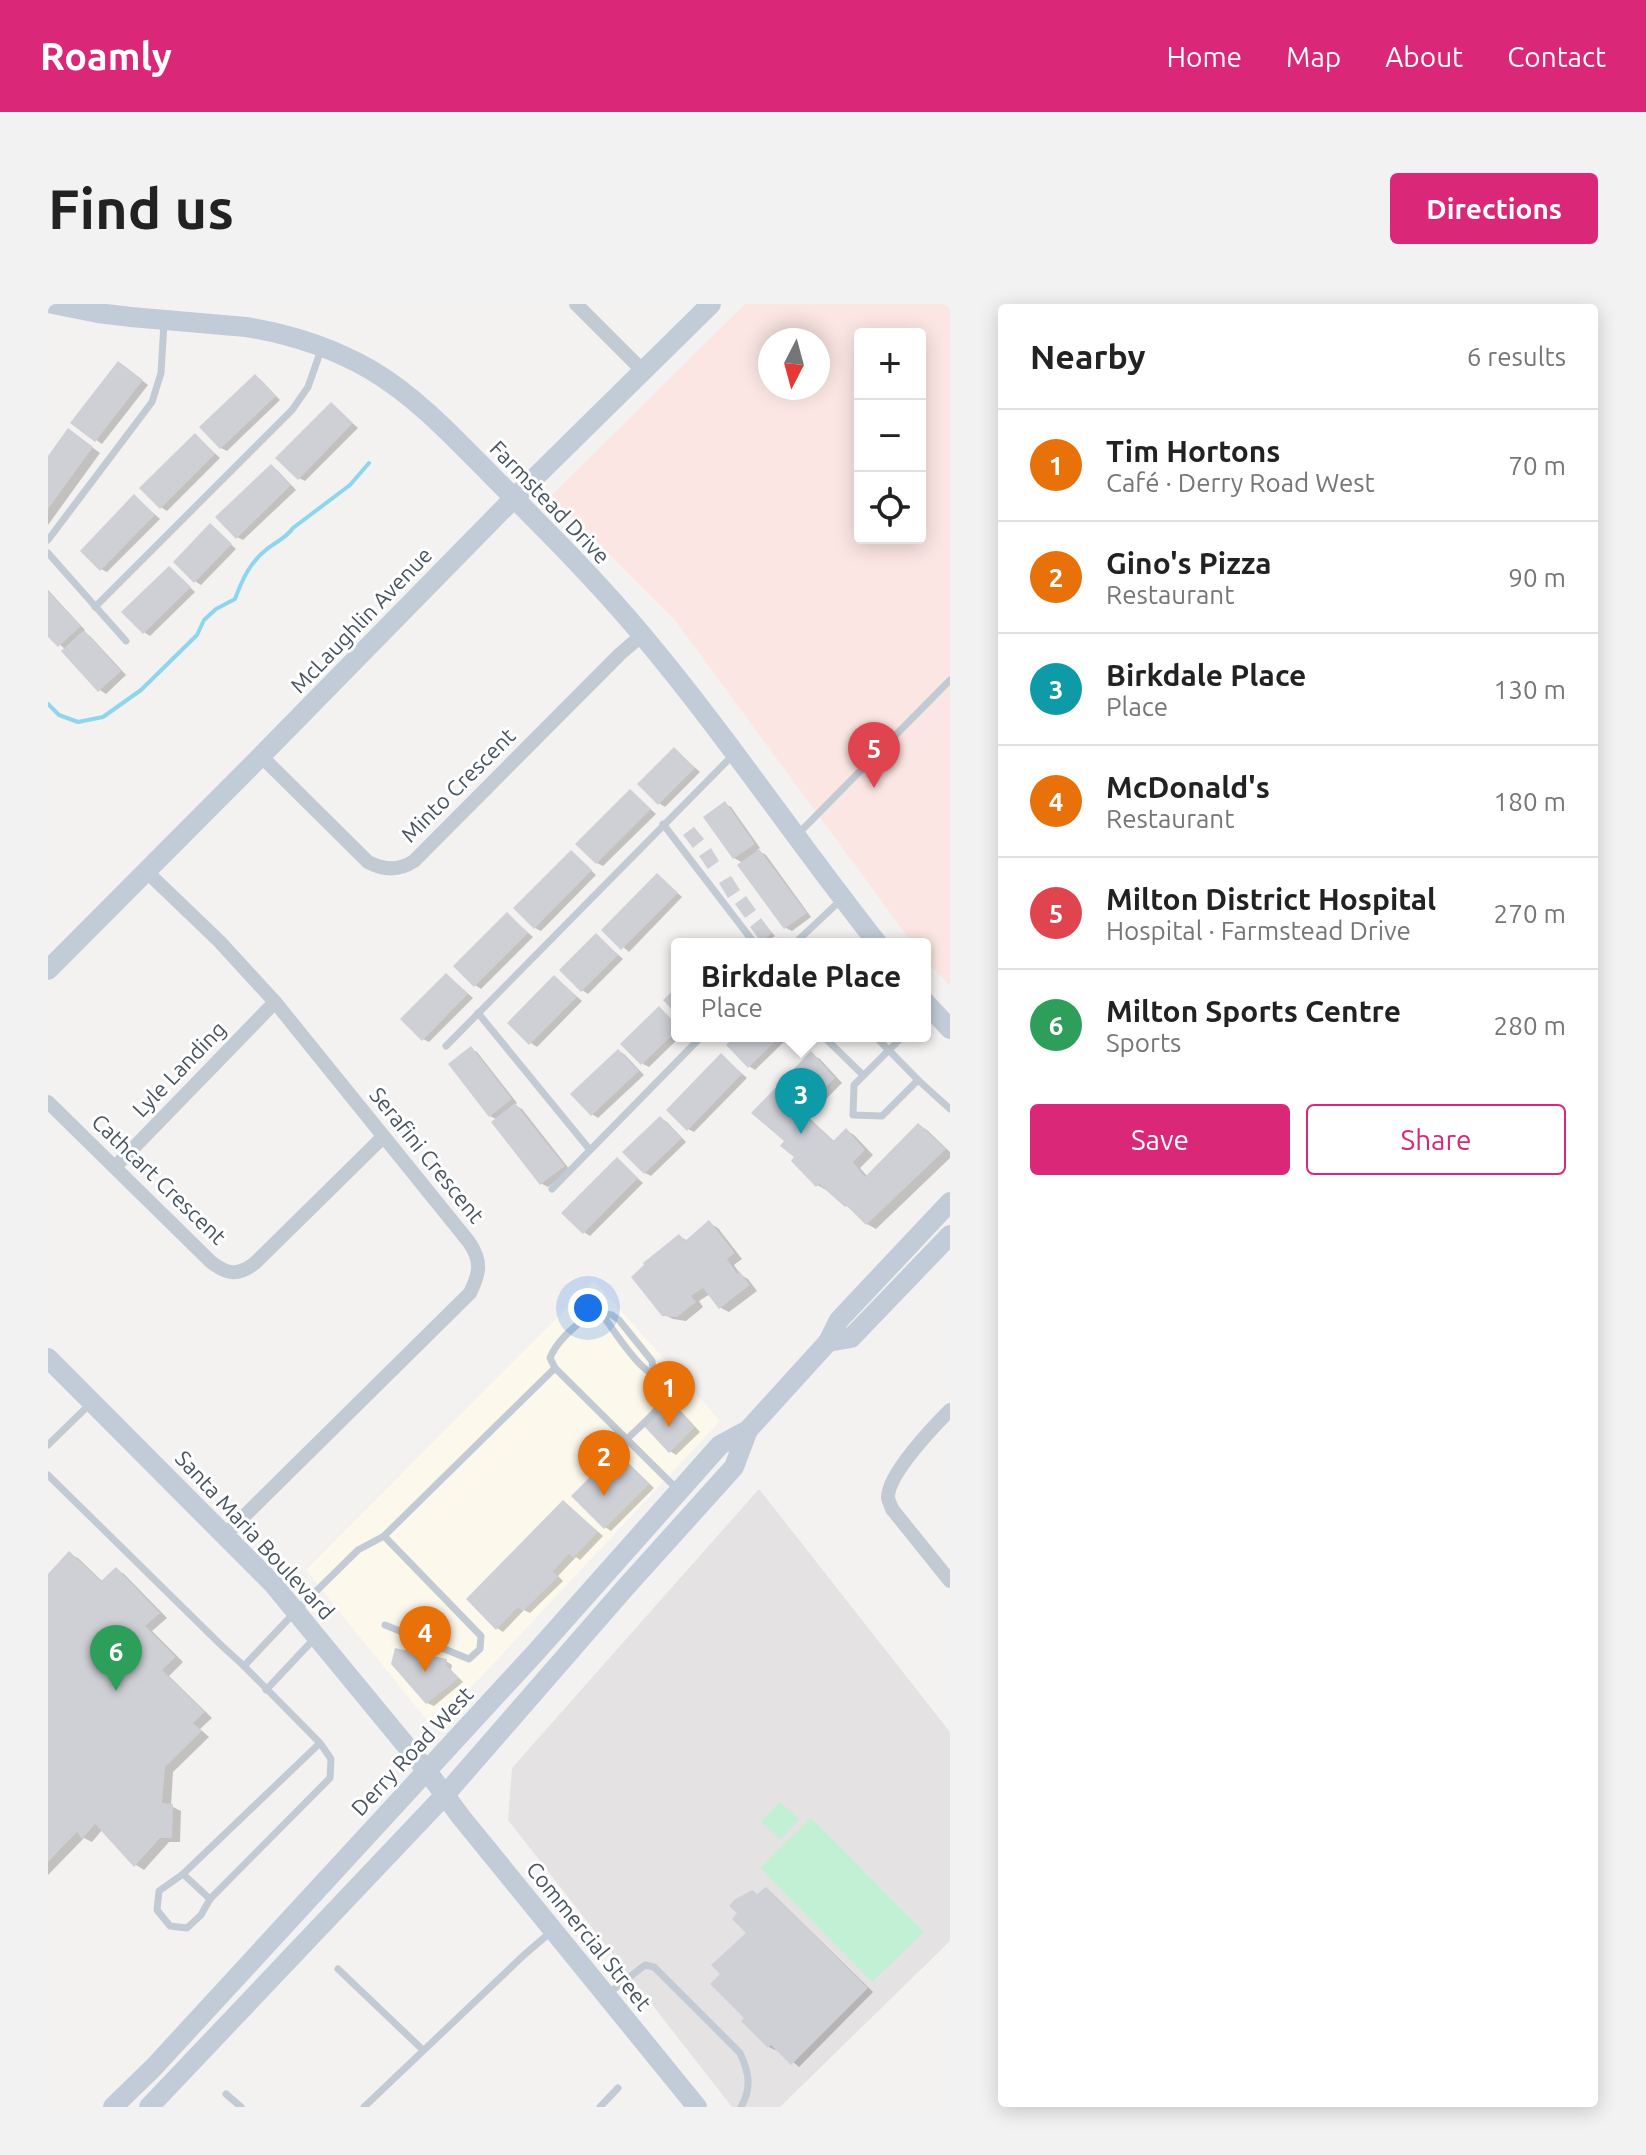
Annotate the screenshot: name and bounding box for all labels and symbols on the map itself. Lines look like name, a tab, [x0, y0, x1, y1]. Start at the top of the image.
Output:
north arrow	[758, 328, 830, 400]
street label: Farmstead Drive	[485, 435, 615, 568]
street label: McLaughlin Avenue	[285, 542, 436, 698]
street label: Minto Crescent	[396, 722, 520, 847]
pin: 5	[848, 722, 900, 788]
street label: Lyle Landing	[127, 1016, 230, 1122]
pin: 3	[775, 1068, 827, 1134]
street label: Serafini Crescent	[365, 1082, 490, 1228]
street label: Cathcart Crescent	[87, 1108, 232, 1249]
your location	[568, 1288, 608, 1328]
pin: 1	[643, 1361, 695, 1427]
pin: 2	[578, 1430, 630, 1496]
street label: Santa Maria Boulevard	[171, 1445, 340, 1624]
pin: 4	[399, 1606, 451, 1672]
pin: 6	[90, 1625, 142, 1691]
street label: Derry Road West	[346, 1681, 478, 1820]
street label: Commercial Street	[522, 1856, 657, 2015]

